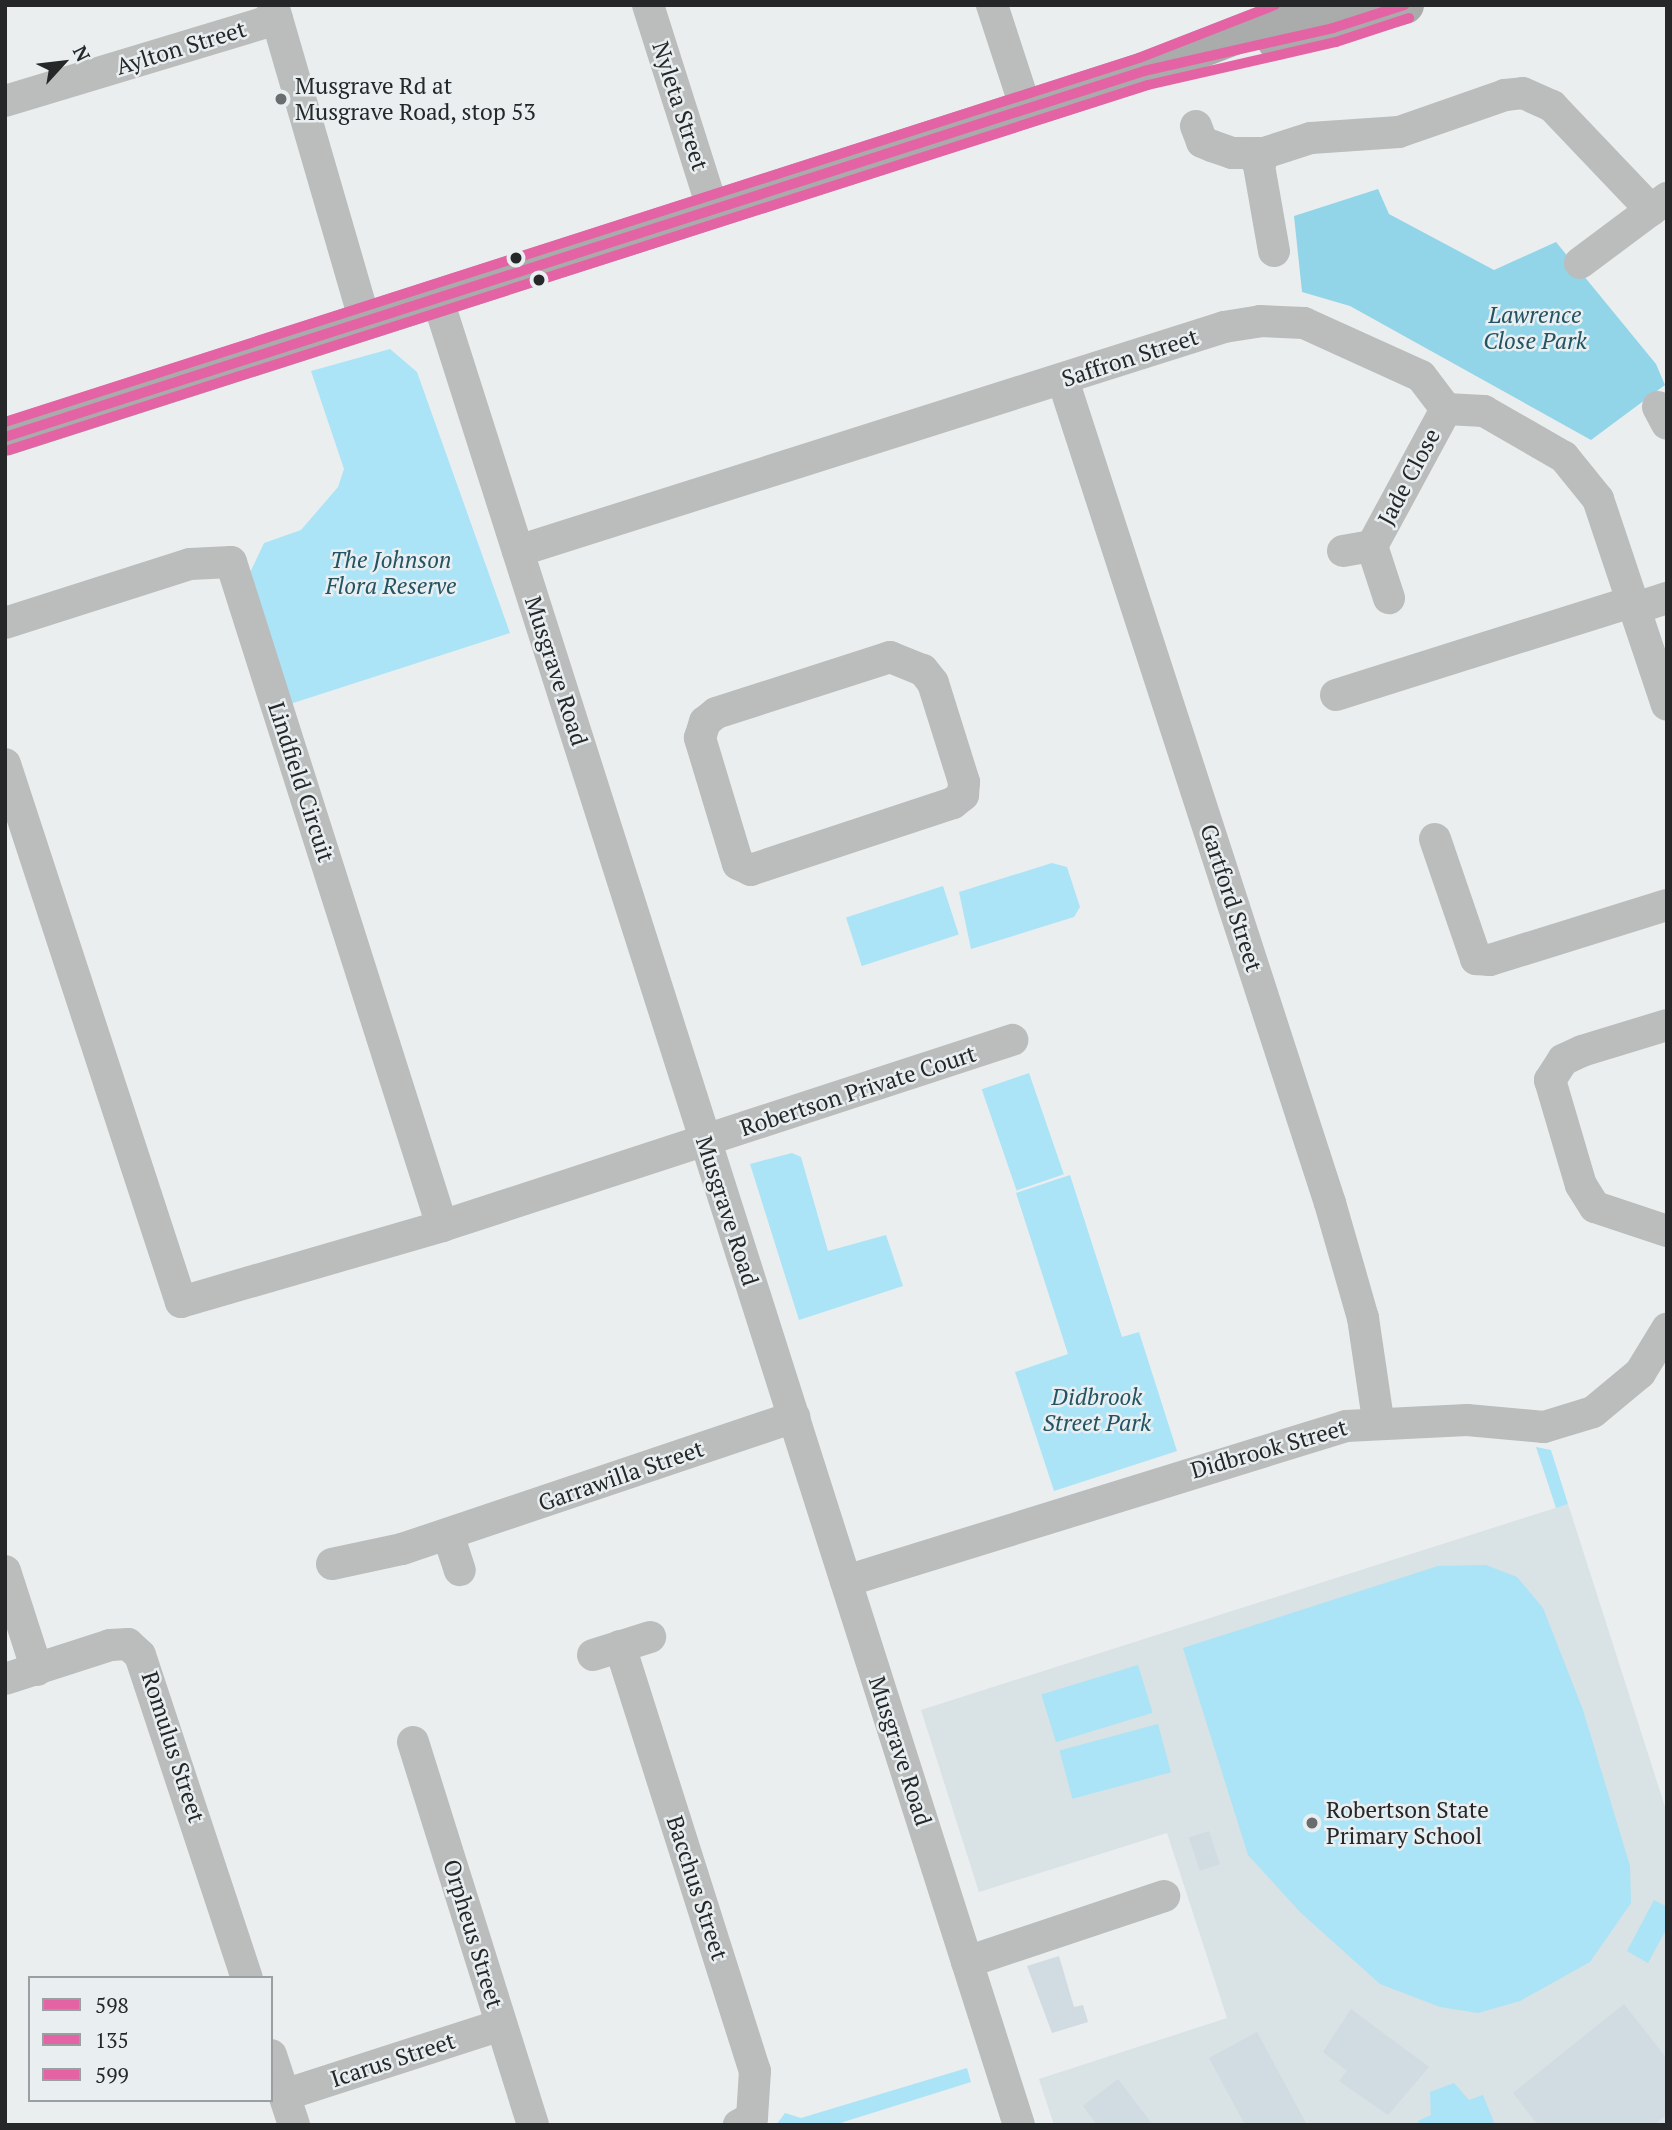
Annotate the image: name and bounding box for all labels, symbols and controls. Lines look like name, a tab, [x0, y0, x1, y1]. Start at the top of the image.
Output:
street label: Aylton Street	[113, 15, 249, 81]
north arrow	[28, 28, 98, 98]
street label: Nyleta Street	[646, 38, 714, 174]
text: N	[68, 41, 97, 65]
place label: Musgrave Rd at Musgrave Road, stop 53	[295, 72, 537, 126]
marker: Musgrave Rd at Musgrave Road, stop 53	[273, 91, 289, 107]
unlabelled marker	[509, 251, 523, 265]
unlabelled marker	[532, 273, 546, 287]
park label: Lawrence Close Park	[1483, 301, 1587, 355]
street label: Saffron Street	[1058, 323, 1202, 393]
street label: Jade Close	[1372, 424, 1446, 530]
park label: The Johnson Flora Reserve	[325, 546, 457, 600]
street label: Musgrave Road	[519, 593, 593, 749]
street label: Lindfield Circuit	[262, 699, 340, 865]
street label: Gartford Street	[1194, 821, 1268, 975]
street label: Robertson Private Court	[737, 1040, 979, 1142]
street label: Musgrave Road	[690, 1133, 764, 1289]
park label: Didbrook Street Park	[1043, 1383, 1151, 1437]
street label: Didbrook Street	[1188, 1413, 1350, 1485]
street label: Garrawilla Street	[535, 1435, 707, 1517]
street label: Romulus Street	[136, 1668, 210, 1826]
street label: Musgrave Road	[863, 1673, 937, 1829]
place label: Robertson State Primary School	[1326, 1796, 1489, 1850]
street label: Bacchus Street	[661, 1812, 733, 1964]
marker: Robertson State Primary School	[1304, 1815, 1320, 1831]
street label: Orpheus Street	[437, 1856, 509, 2012]
legend	[28, 1976, 273, 2102]
text: 598	[95, 1991, 129, 2019]
text: 135	[95, 2026, 129, 2054]
street label: Icarus Street	[327, 2027, 459, 2093]
text: 599	[95, 2061, 129, 2089]

